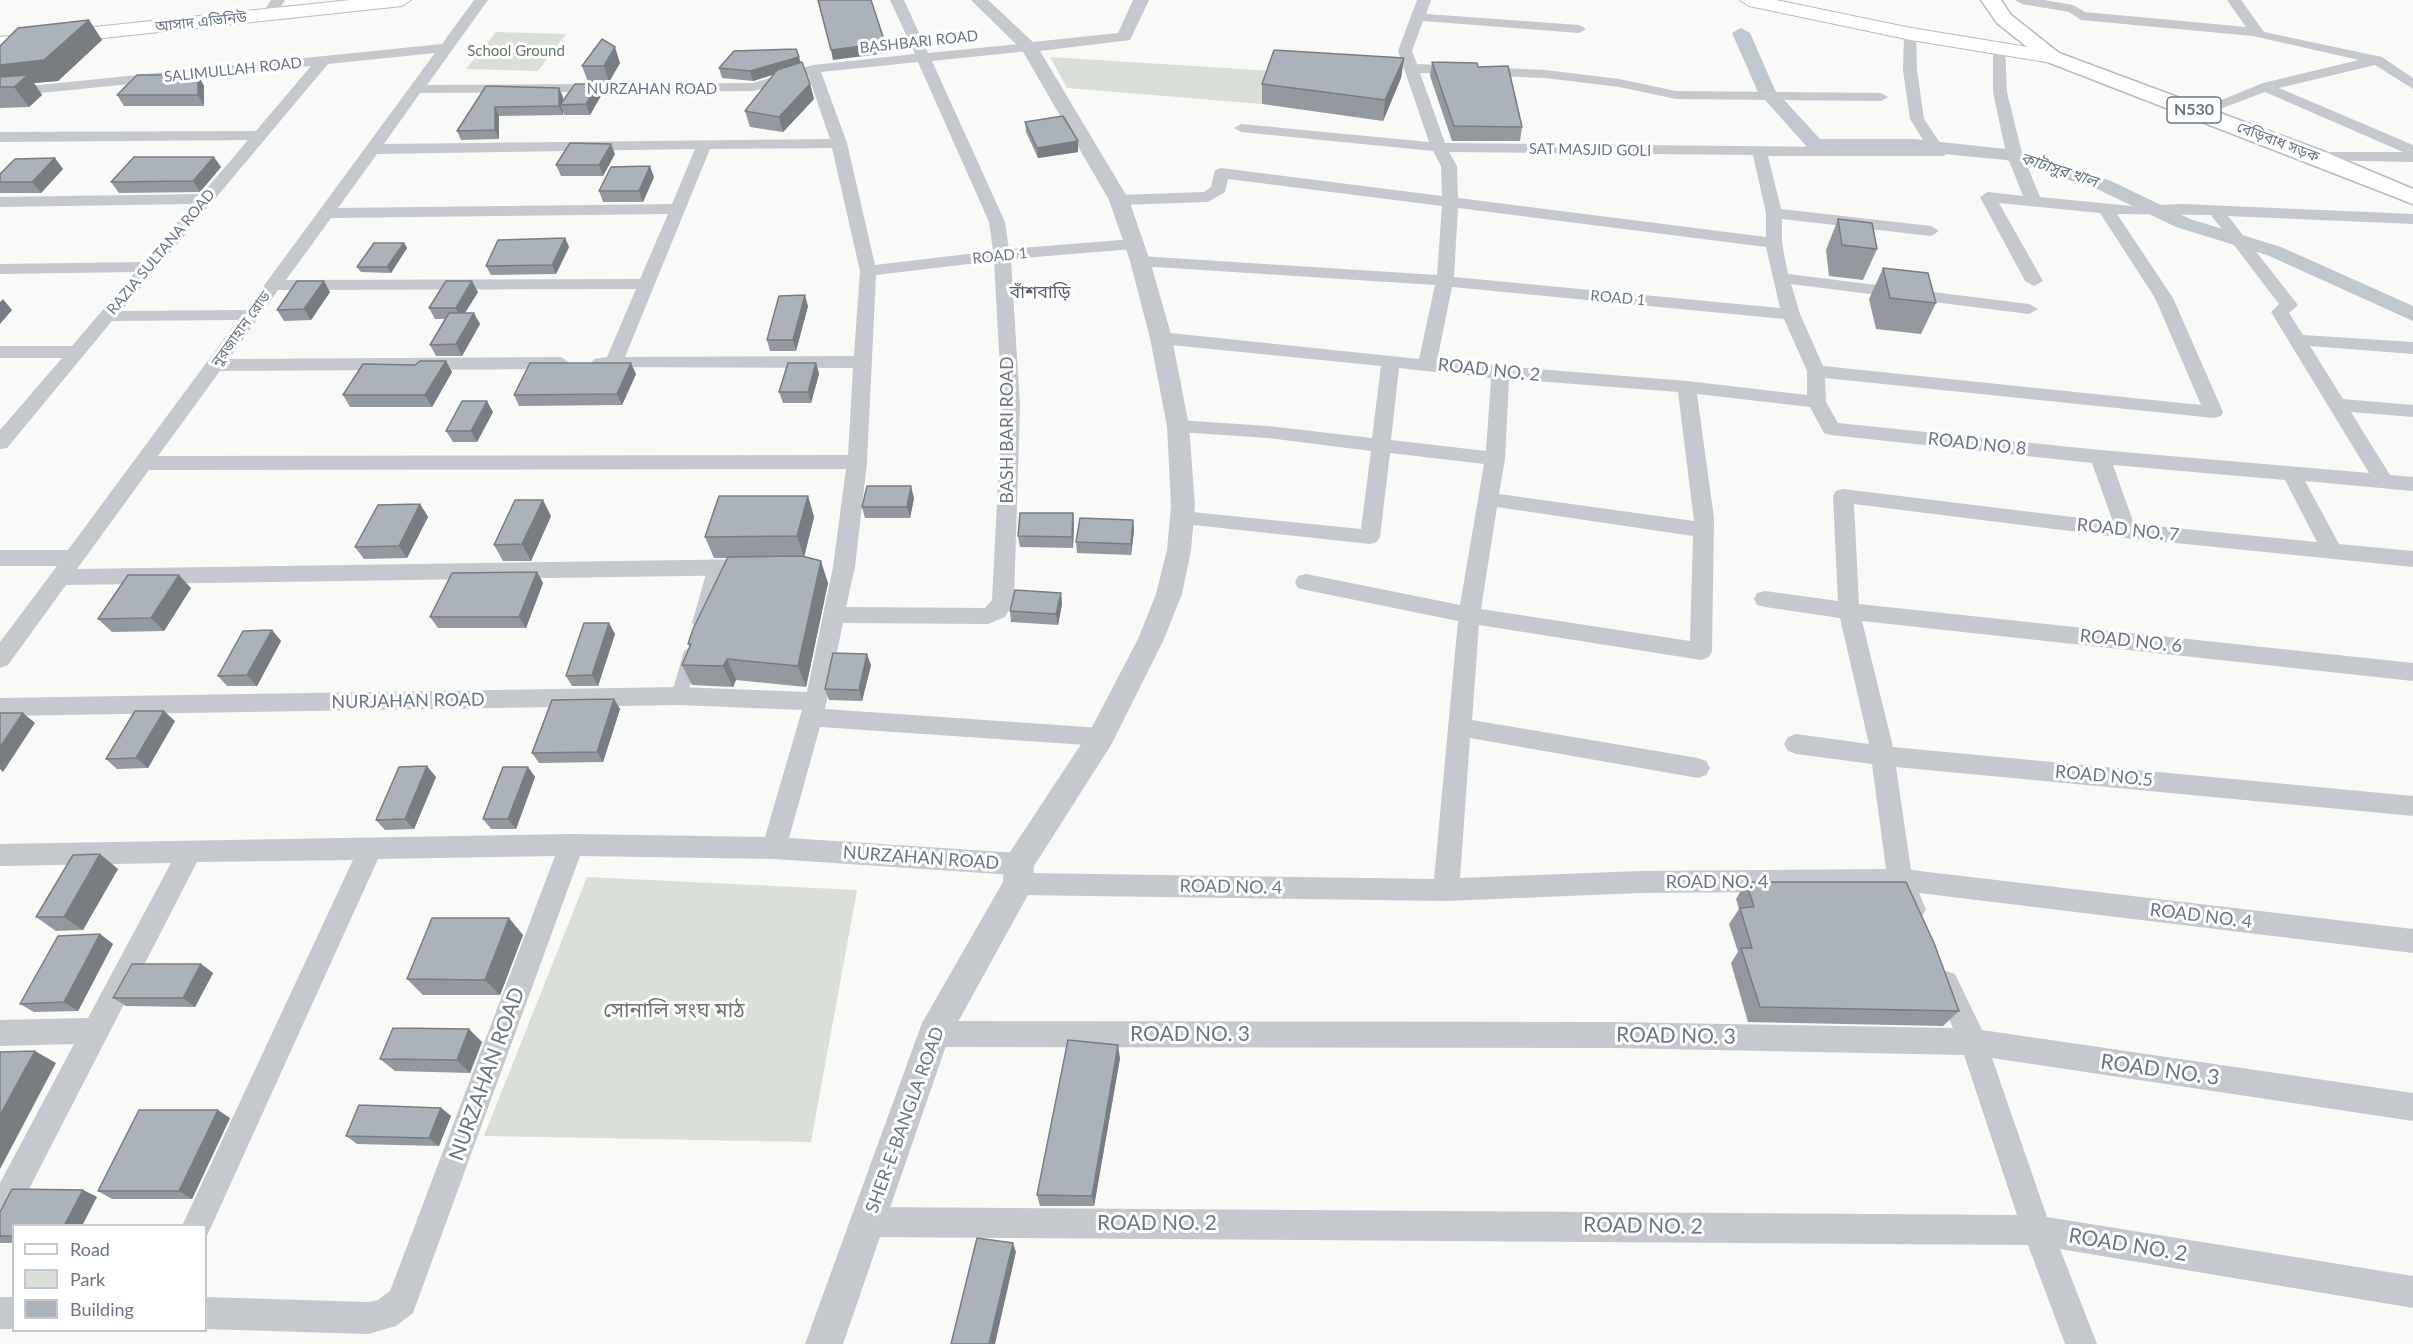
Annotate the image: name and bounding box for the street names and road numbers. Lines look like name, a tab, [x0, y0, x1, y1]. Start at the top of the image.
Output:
street label: আসাদ এভিনিউ	[154, 8, 248, 36]
street label: BASHBARI ROAD	[859, 27, 979, 57]
street label: SALIMULLAH ROAD	[163, 54, 303, 86]
street label: NURZAHAN ROAD	[587, 80, 717, 98]
road number: N530	[2167, 97, 2221, 123]
street label: বেড়িবাধ সড়ক	[2234, 118, 2322, 166]
street label: SAT MASJID GOLI	[1529, 140, 1651, 160]
street label: RAZIA SULTANA ROAD	[103, 186, 219, 318]
street label: ROAD 1	[972, 244, 1028, 268]
street label: ROAD 1	[1590, 287, 1646, 309]
street label: নুরজাহান রোড	[208, 288, 274, 370]
street label: ROAD NO. 2	[1437, 354, 1541, 386]
street label: BASH BARI ROAD	[996, 356, 1018, 504]
street label: ROAD NO 8	[1927, 428, 2027, 460]
street label: ROAD NO. 7	[2076, 514, 2180, 546]
street label: ROAD NO. 6	[2079, 625, 2183, 657]
street label: NURJAHAN ROAD	[331, 689, 485, 713]
street label: ROAD NO.5	[2054, 761, 2154, 791]
street label: NURZAHAN ROAD	[842, 842, 1000, 874]
street label: ROAD NO. 4	[1666, 871, 1768, 893]
street label: ROAD NO. 4	[1179, 875, 1283, 899]
street label: ROAD NO. 4	[2149, 899, 2253, 933]
street label: NURZAHAN ROAD	[444, 984, 530, 1164]
street label: ROAD NO. 3	[1130, 1021, 1250, 1047]
street label: ROAD NO. 3	[1616, 1022, 1736, 1050]
street label: SHER-E-BANGLA ROAD	[861, 1024, 949, 1216]
street label: ROAD NO. 3	[2099, 1049, 2221, 1091]
street label: ROAD NO. 2	[1097, 1210, 1217, 1236]
street label: ROAD NO. 2	[1583, 1212, 1703, 1240]
street label: ROAD NO. 2	[2067, 1223, 2189, 1267]

